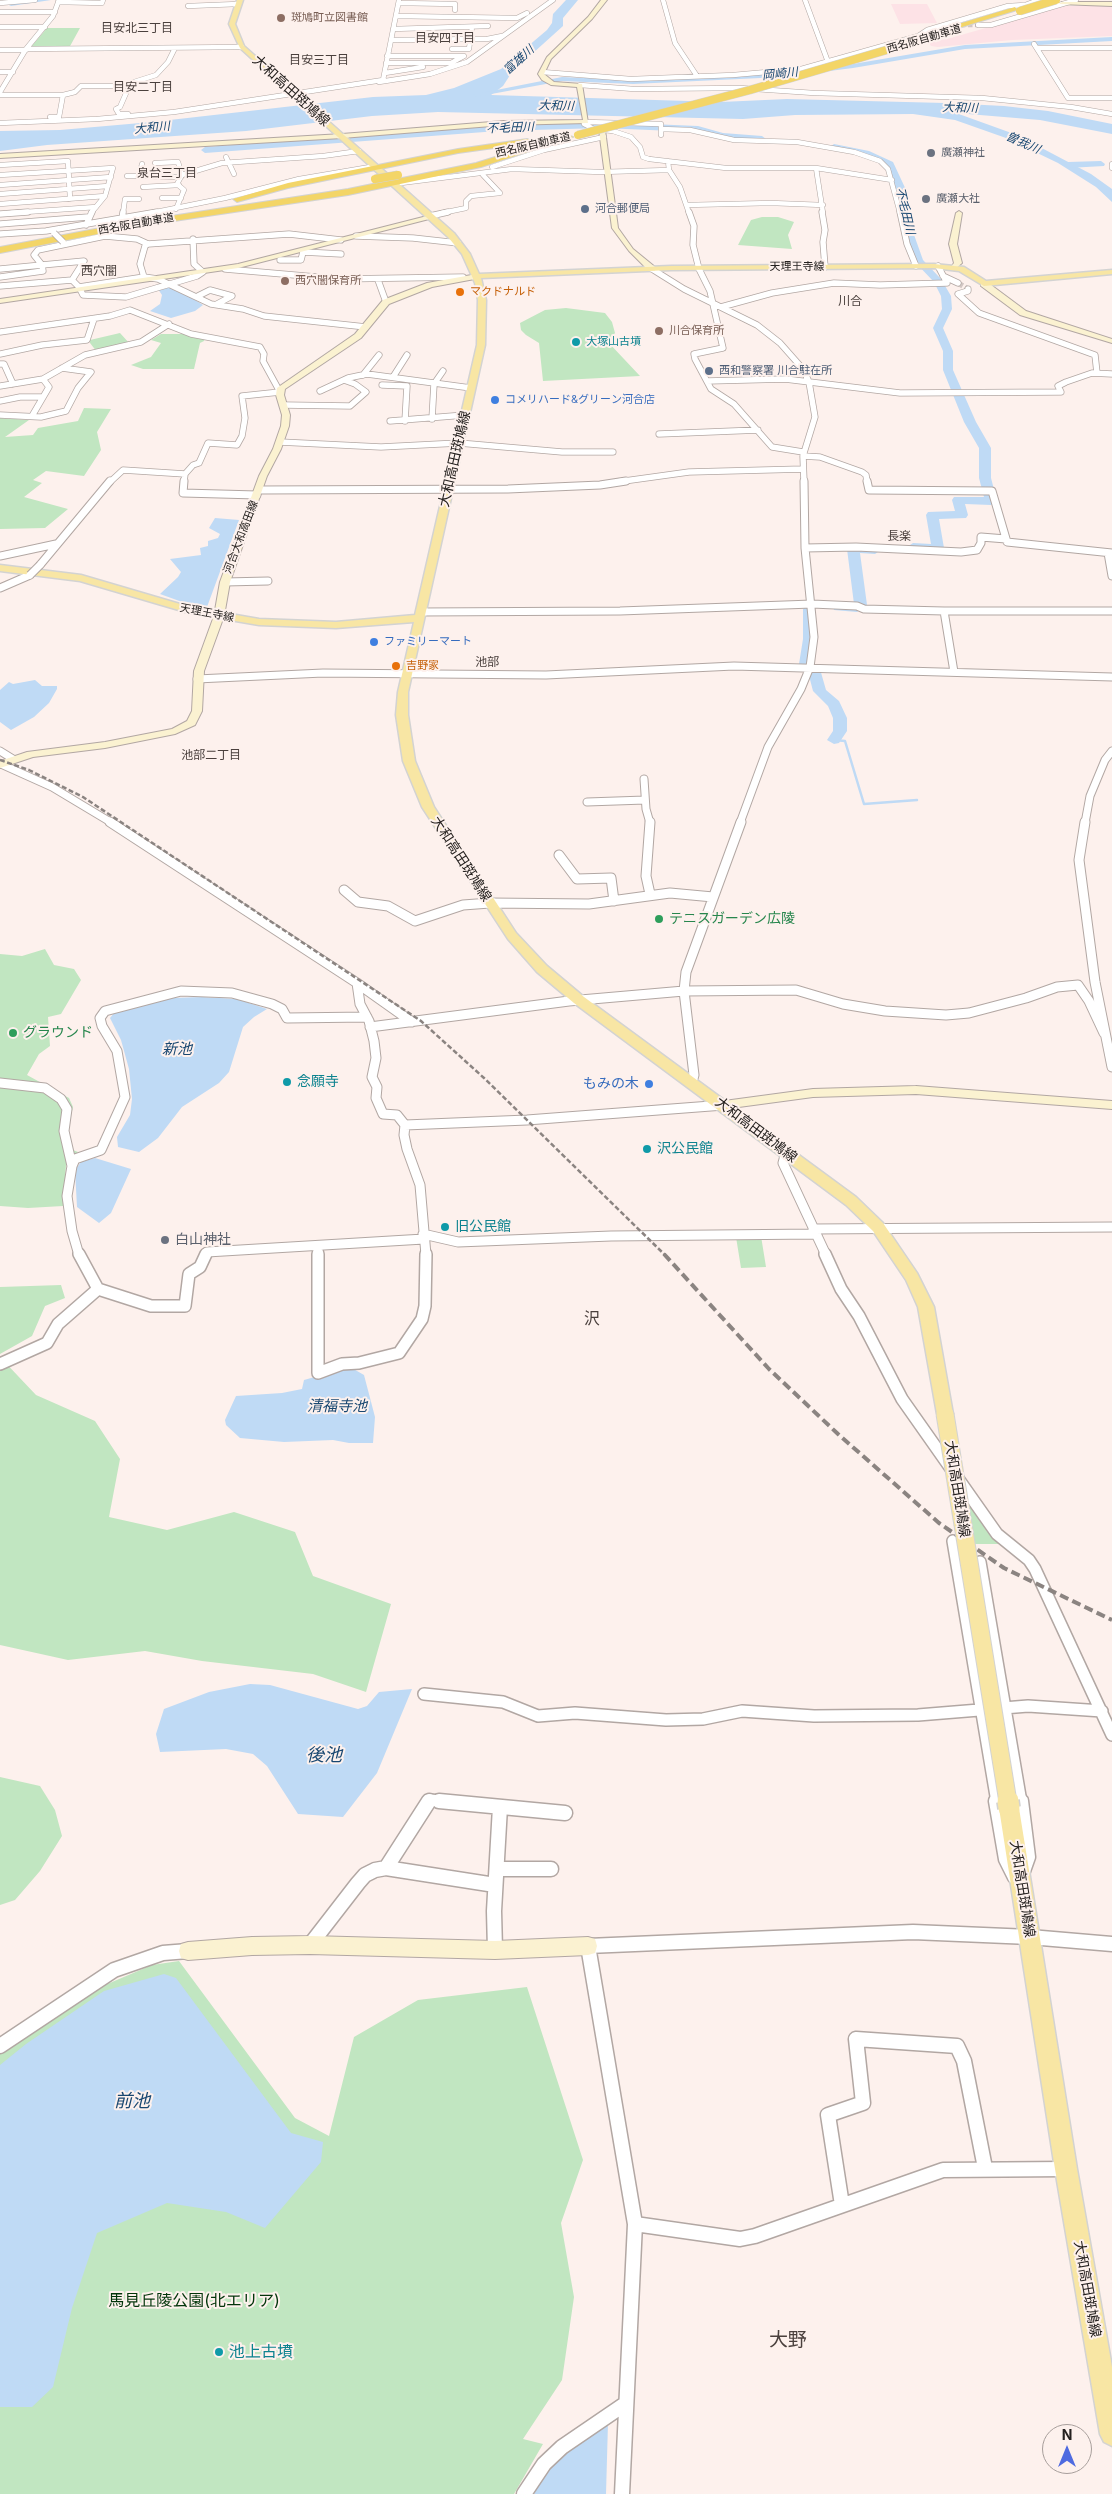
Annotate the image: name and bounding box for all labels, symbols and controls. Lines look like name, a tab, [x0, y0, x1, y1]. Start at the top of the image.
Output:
place label: 斑鳩町立図書館	[291, 11, 368, 25]
marker: 斑鳩町立図書館	[275, 12, 287, 24]
district label: 目安北三丁目	[101, 21, 173, 35]
street label: 西名阪自動車道	[885, 22, 963, 56]
district label: 目安四丁目	[415, 31, 475, 45]
water label: 富雄川	[501, 43, 537, 77]
street label: 大和高田斑鳩線	[249, 52, 333, 130]
district label: 目安三丁目	[289, 53, 349, 67]
water label: 岡崎川	[761, 65, 799, 83]
district label: 目安二丁目	[113, 80, 173, 94]
water label: 大和川	[538, 98, 574, 114]
water label: 大和川	[942, 100, 978, 116]
water label: 大和川	[133, 119, 171, 137]
water label: 不毛田川	[486, 120, 534, 136]
water label: 曽我川	[1004, 129, 1042, 157]
street label: 西名阪自動車道	[494, 130, 572, 160]
place label: 廣瀬神社	[941, 146, 985, 160]
marker: 廣瀬神社	[925, 147, 937, 159]
district label: 泉台三丁目	[137, 166, 197, 180]
water label: 不毛田川	[893, 186, 917, 236]
place label: 廣瀬大社	[936, 192, 980, 206]
marker: 廣瀬大社	[920, 193, 932, 205]
place label: 河合郵便局	[595, 202, 650, 216]
marker: 河合郵便局	[579, 203, 591, 215]
street label: 西名阪自動車道	[97, 211, 175, 237]
street label: 天理王寺線	[770, 260, 824, 274]
district label: 西穴闇	[81, 264, 117, 278]
place label: 西穴闇保育所	[295, 274, 361, 288]
marker: 西穴闇保育所	[279, 275, 291, 287]
place label: マクドナルド	[470, 285, 536, 299]
marker: マクドナルド	[454, 286, 466, 298]
district label: 川合	[838, 294, 862, 308]
place label: 川合保育所	[669, 324, 724, 338]
marker: 川合保育所	[653, 325, 665, 337]
place label: 大塚山古墳	[586, 335, 641, 349]
marker: 大塚山古墳	[570, 336, 582, 348]
place label: 西和警察署 川合駐在所	[719, 364, 832, 378]
marker: 西和警察署 川合駐在所	[703, 365, 715, 377]
place label: コメリハード&グリーン河合店	[505, 393, 655, 407]
marker: コメリハード&グリーン河合店	[489, 394, 501, 406]
street label: 大和高田斑鳩線	[436, 409, 474, 509]
street label: 河合大和高田線	[221, 499, 261, 575]
district label: 長楽	[887, 529, 911, 543]
street label: 天理王寺線	[179, 601, 235, 625]
place label: ファミリーマート	[384, 635, 472, 649]
marker: ファミリーマート	[368, 636, 380, 648]
district label: 池部	[475, 655, 499, 669]
place label: 吉野家	[406, 659, 439, 673]
marker: 吉野家	[390, 660, 402, 672]
district label: 池部二丁目	[181, 748, 241, 762]
street label: 大和高田斑鳩線	[427, 813, 495, 905]
place label: テニスガーデン広陵	[669, 911, 795, 927]
marker: テニスガーデン広陵	[653, 913, 665, 925]
place label: グラウンド	[23, 1025, 93, 1041]
marker: グラウンド	[7, 1027, 19, 1039]
water label: 新池	[162, 1040, 192, 1058]
place label: 念願寺	[297, 1074, 339, 1090]
marker: 念願寺	[281, 1076, 293, 1088]
place label: もみの木	[583, 1076, 639, 1092]
marker: もみの木	[643, 1078, 655, 1090]
street label: 大和高田斑鳩線	[712, 1094, 800, 1166]
place label: 沢公民館	[657, 1141, 713, 1157]
marker: 沢公民館	[641, 1143, 653, 1155]
place label: 旧公民館	[455, 1219, 511, 1235]
marker: 旧公民館	[439, 1221, 451, 1233]
place label: 白山神社	[175, 1232, 231, 1248]
marker: 白山神社	[159, 1234, 171, 1246]
district label: 沢	[584, 1309, 600, 1329]
water label: 清福寺池	[307, 1397, 367, 1415]
street label: 大和高田斑鳩線	[941, 1439, 973, 1539]
water label: 後池	[306, 1745, 342, 1767]
street label: 大和高田斑鳩線	[1006, 1839, 1038, 1939]
water label: 前池	[114, 2091, 150, 2113]
street label: 大和高田斑鳩線	[1070, 2239, 1104, 2339]
park label: 馬見丘陵公園(北エリア)	[108, 2291, 280, 2311]
district label: 大野	[769, 2329, 807, 2351]
place label: 池上古墳	[229, 2342, 293, 2362]
marker: 池上古墳	[213, 2346, 225, 2358]
north arrow	[1042, 2424, 1092, 2474]
text: N	[1062, 2426, 1072, 2443]

